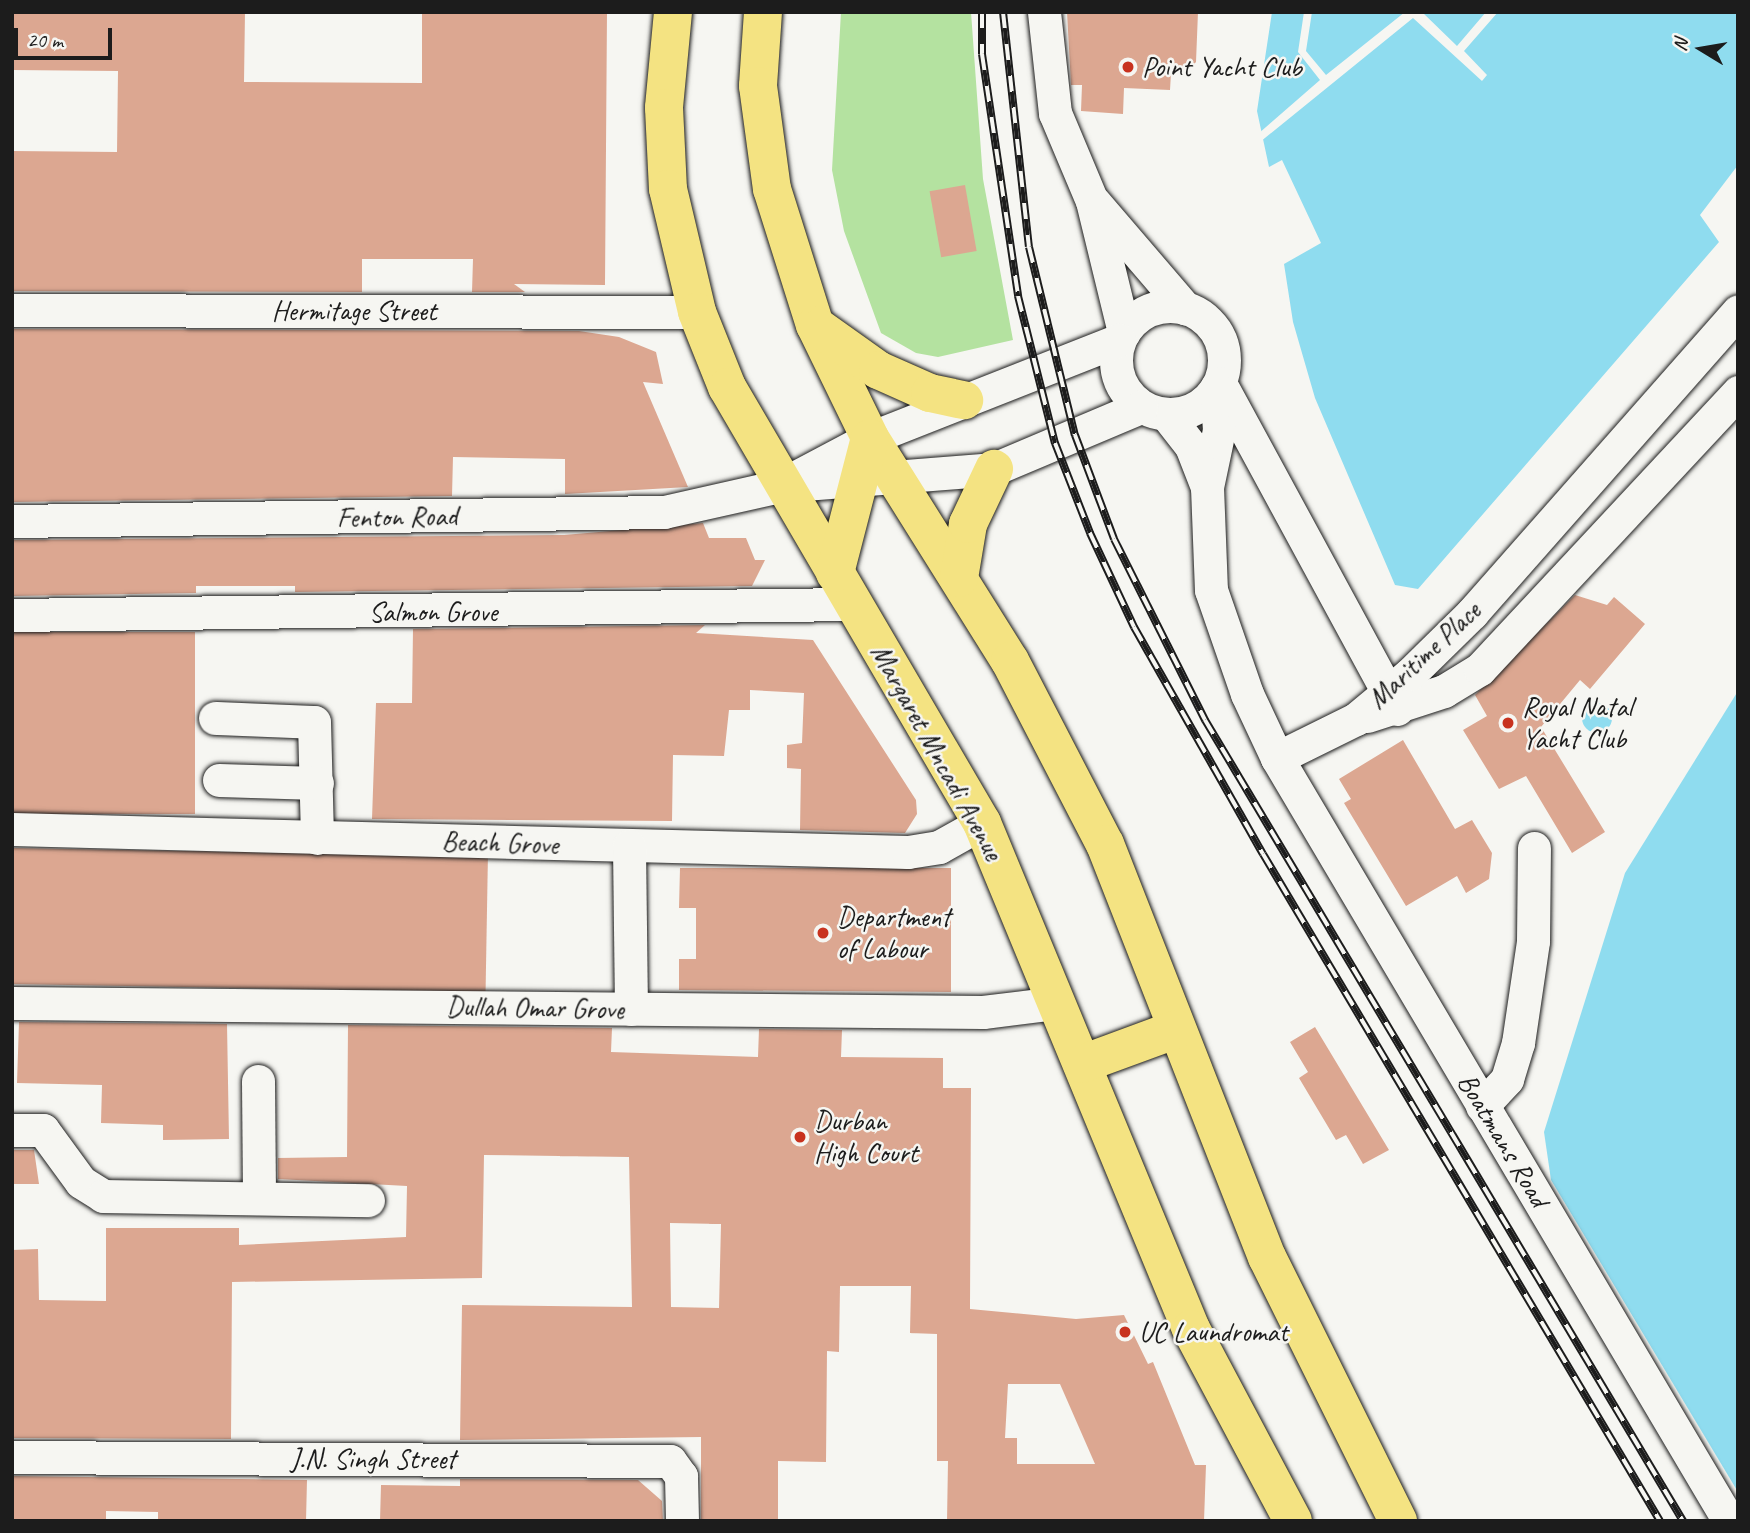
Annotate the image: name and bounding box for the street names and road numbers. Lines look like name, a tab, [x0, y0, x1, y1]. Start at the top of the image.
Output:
street label: Hermitage Street	[272, 294, 436, 328]
street label: Fenton Road	[337, 499, 457, 535]
street label: Maritime Place	[1360, 594, 1488, 716]
street label: Salmon Grove	[369, 595, 497, 629]
street label: Margaret Mncadi Avenue	[864, 638, 1010, 866]
street label: Beach Grove	[441, 824, 559, 862]
street label: Dullah Omar Grove	[446, 990, 624, 1026]
street label: Boatmans Road	[1450, 1067, 1556, 1213]
street label: J.N. Singh Street	[290, 1442, 456, 1476]

